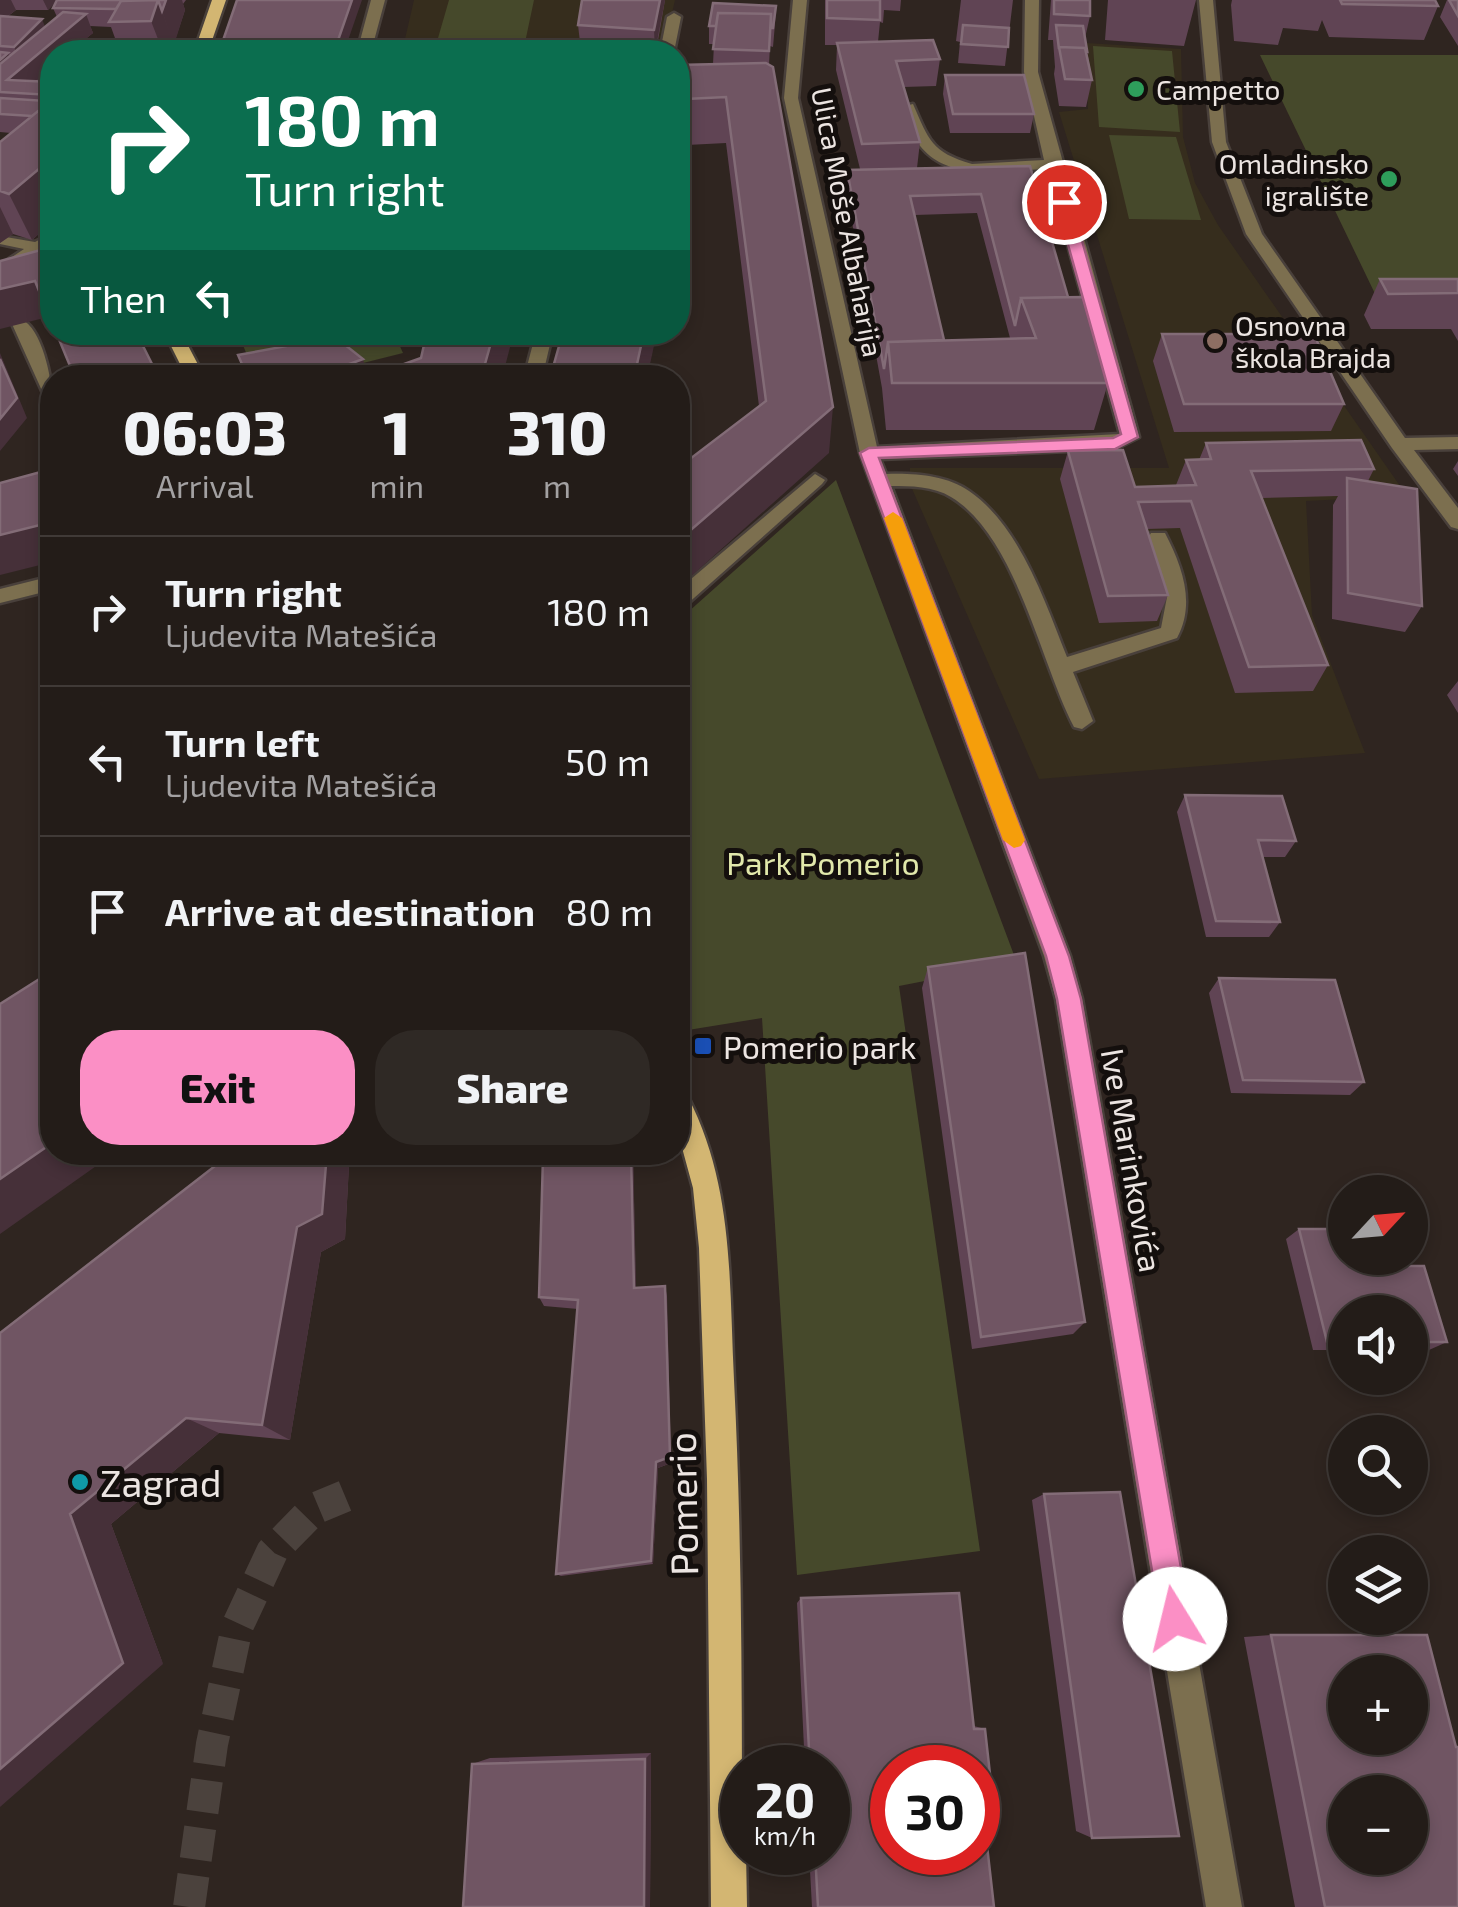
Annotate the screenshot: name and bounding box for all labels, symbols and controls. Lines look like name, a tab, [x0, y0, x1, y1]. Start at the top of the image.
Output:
place label: Campetto	[1156, 72, 1280, 106]
text: 180 m	[245, 76, 440, 160]
marker: Campetto	[1125, 78, 1147, 100]
icon: right	[80, 80, 210, 210]
street label: Ulica Moše Albaharija	[805, 84, 891, 360]
place label: Omladinsko igralište	[1219, 146, 1369, 212]
pin	[1022, 160, 1107, 245]
text: Turn right	[245, 161, 445, 215]
marker: Omladinsko igralište	[1378, 168, 1400, 190]
icon: arrive	[1037, 175, 1092, 230]
icon: left	[187, 270, 242, 325]
text: Then	[80, 275, 167, 321]
place label: Osnovna škola Brajda	[1235, 308, 1391, 374]
marker: Osnovna škola Brajda	[1204, 330, 1226, 352]
text: 06:03	[123, 395, 287, 467]
text: 1	[383, 395, 410, 467]
text: 310	[507, 395, 607, 467]
text: Arrival	[156, 466, 254, 504]
text: min	[370, 466, 424, 504]
text: m	[543, 466, 571, 504]
text: Turn right	[165, 569, 342, 615]
icon: right	[80, 584, 135, 639]
text: 180 m	[547, 588, 650, 634]
text: Ljudevita Matešića	[165, 615, 437, 653]
text: Turn left	[165, 719, 320, 765]
icon: left	[80, 734, 135, 789]
text: 50 m	[565, 738, 650, 784]
text: Ljudevita Matešića	[165, 765, 437, 803]
park label: Park Pomerio	[726, 843, 920, 881]
icon: arrive	[80, 884, 135, 939]
text: Arrive at destination	[165, 888, 535, 934]
text: 80 m	[565, 888, 653, 934]
place label: Pomerio park	[723, 1027, 916, 1065]
button: Exit	[80, 1030, 355, 1145]
button: Share	[375, 1030, 650, 1145]
marker: Pomerio park	[692, 1035, 714, 1057]
street label: Ive Marinkovića	[1095, 1045, 1171, 1275]
north arrow	[1328, 1175, 1428, 1275]
map controls	[1328, 1175, 1428, 1875]
button: sound	[1328, 1295, 1428, 1395]
button: search	[1328, 1415, 1428, 1515]
street label: Pomerio	[658, 1432, 706, 1576]
place label: Zagrad	[100, 1459, 221, 1505]
marker: Zagrad	[69, 1471, 91, 1493]
button: layers	[1328, 1535, 1428, 1635]
position arrow	[1123, 1567, 1227, 1671]
button: +	[1328, 1655, 1428, 1755]
speed limit sign: 30	[870, 1745, 1000, 1875]
text: 20	[755, 1768, 815, 1828]
button: −	[1328, 1775, 1428, 1875]
text: km/h	[754, 1820, 816, 1850]

